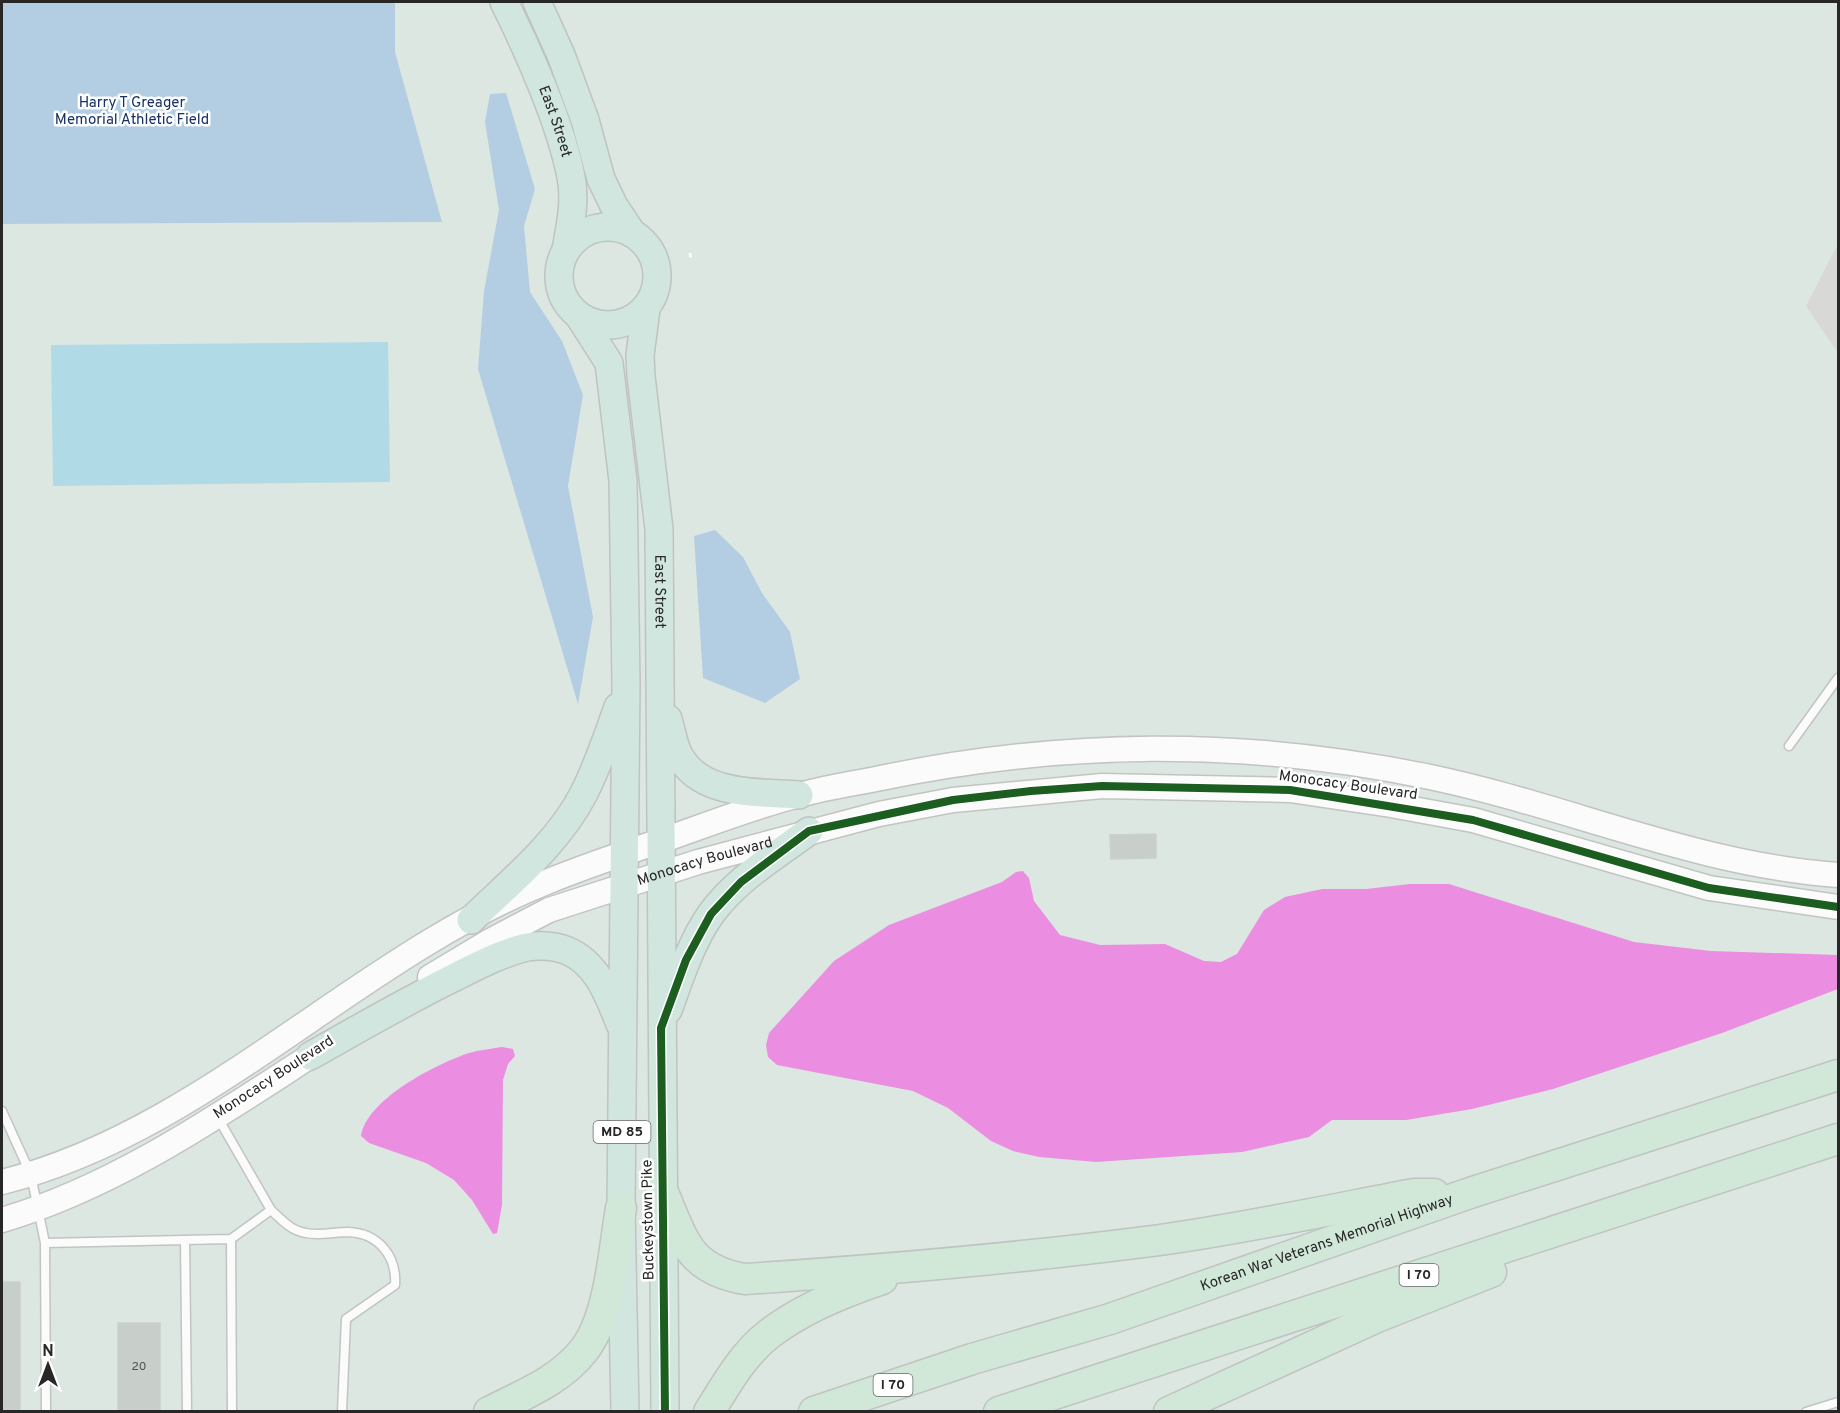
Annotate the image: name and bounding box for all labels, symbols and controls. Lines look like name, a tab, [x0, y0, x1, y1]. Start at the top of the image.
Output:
street label: East Street	[534, 83, 576, 159]
park label: Harry T Greager Memorial Athletic Field	[55, 94, 209, 130]
street label: East Street	[650, 554, 669, 629]
street label: Monocacy Boulevard	[1277, 767, 1419, 805]
street label: Monocacy Boulevard	[635, 833, 775, 890]
street label: Monocacy Boulevard	[210, 1032, 338, 1124]
road number: MD 85	[594, 1121, 650, 1143]
street label: Buckeystown Pike	[638, 1159, 660, 1281]
street label: Korean War Veterans Memorial Highway	[1198, 1190, 1456, 1296]
road number: I 70	[1400, 1264, 1438, 1286]
north arrow	[18, 1335, 78, 1395]
text: N	[42, 1342, 54, 1362]
house number: 20	[131, 1359, 147, 1375]
road number: I 70	[874, 1374, 912, 1396]

